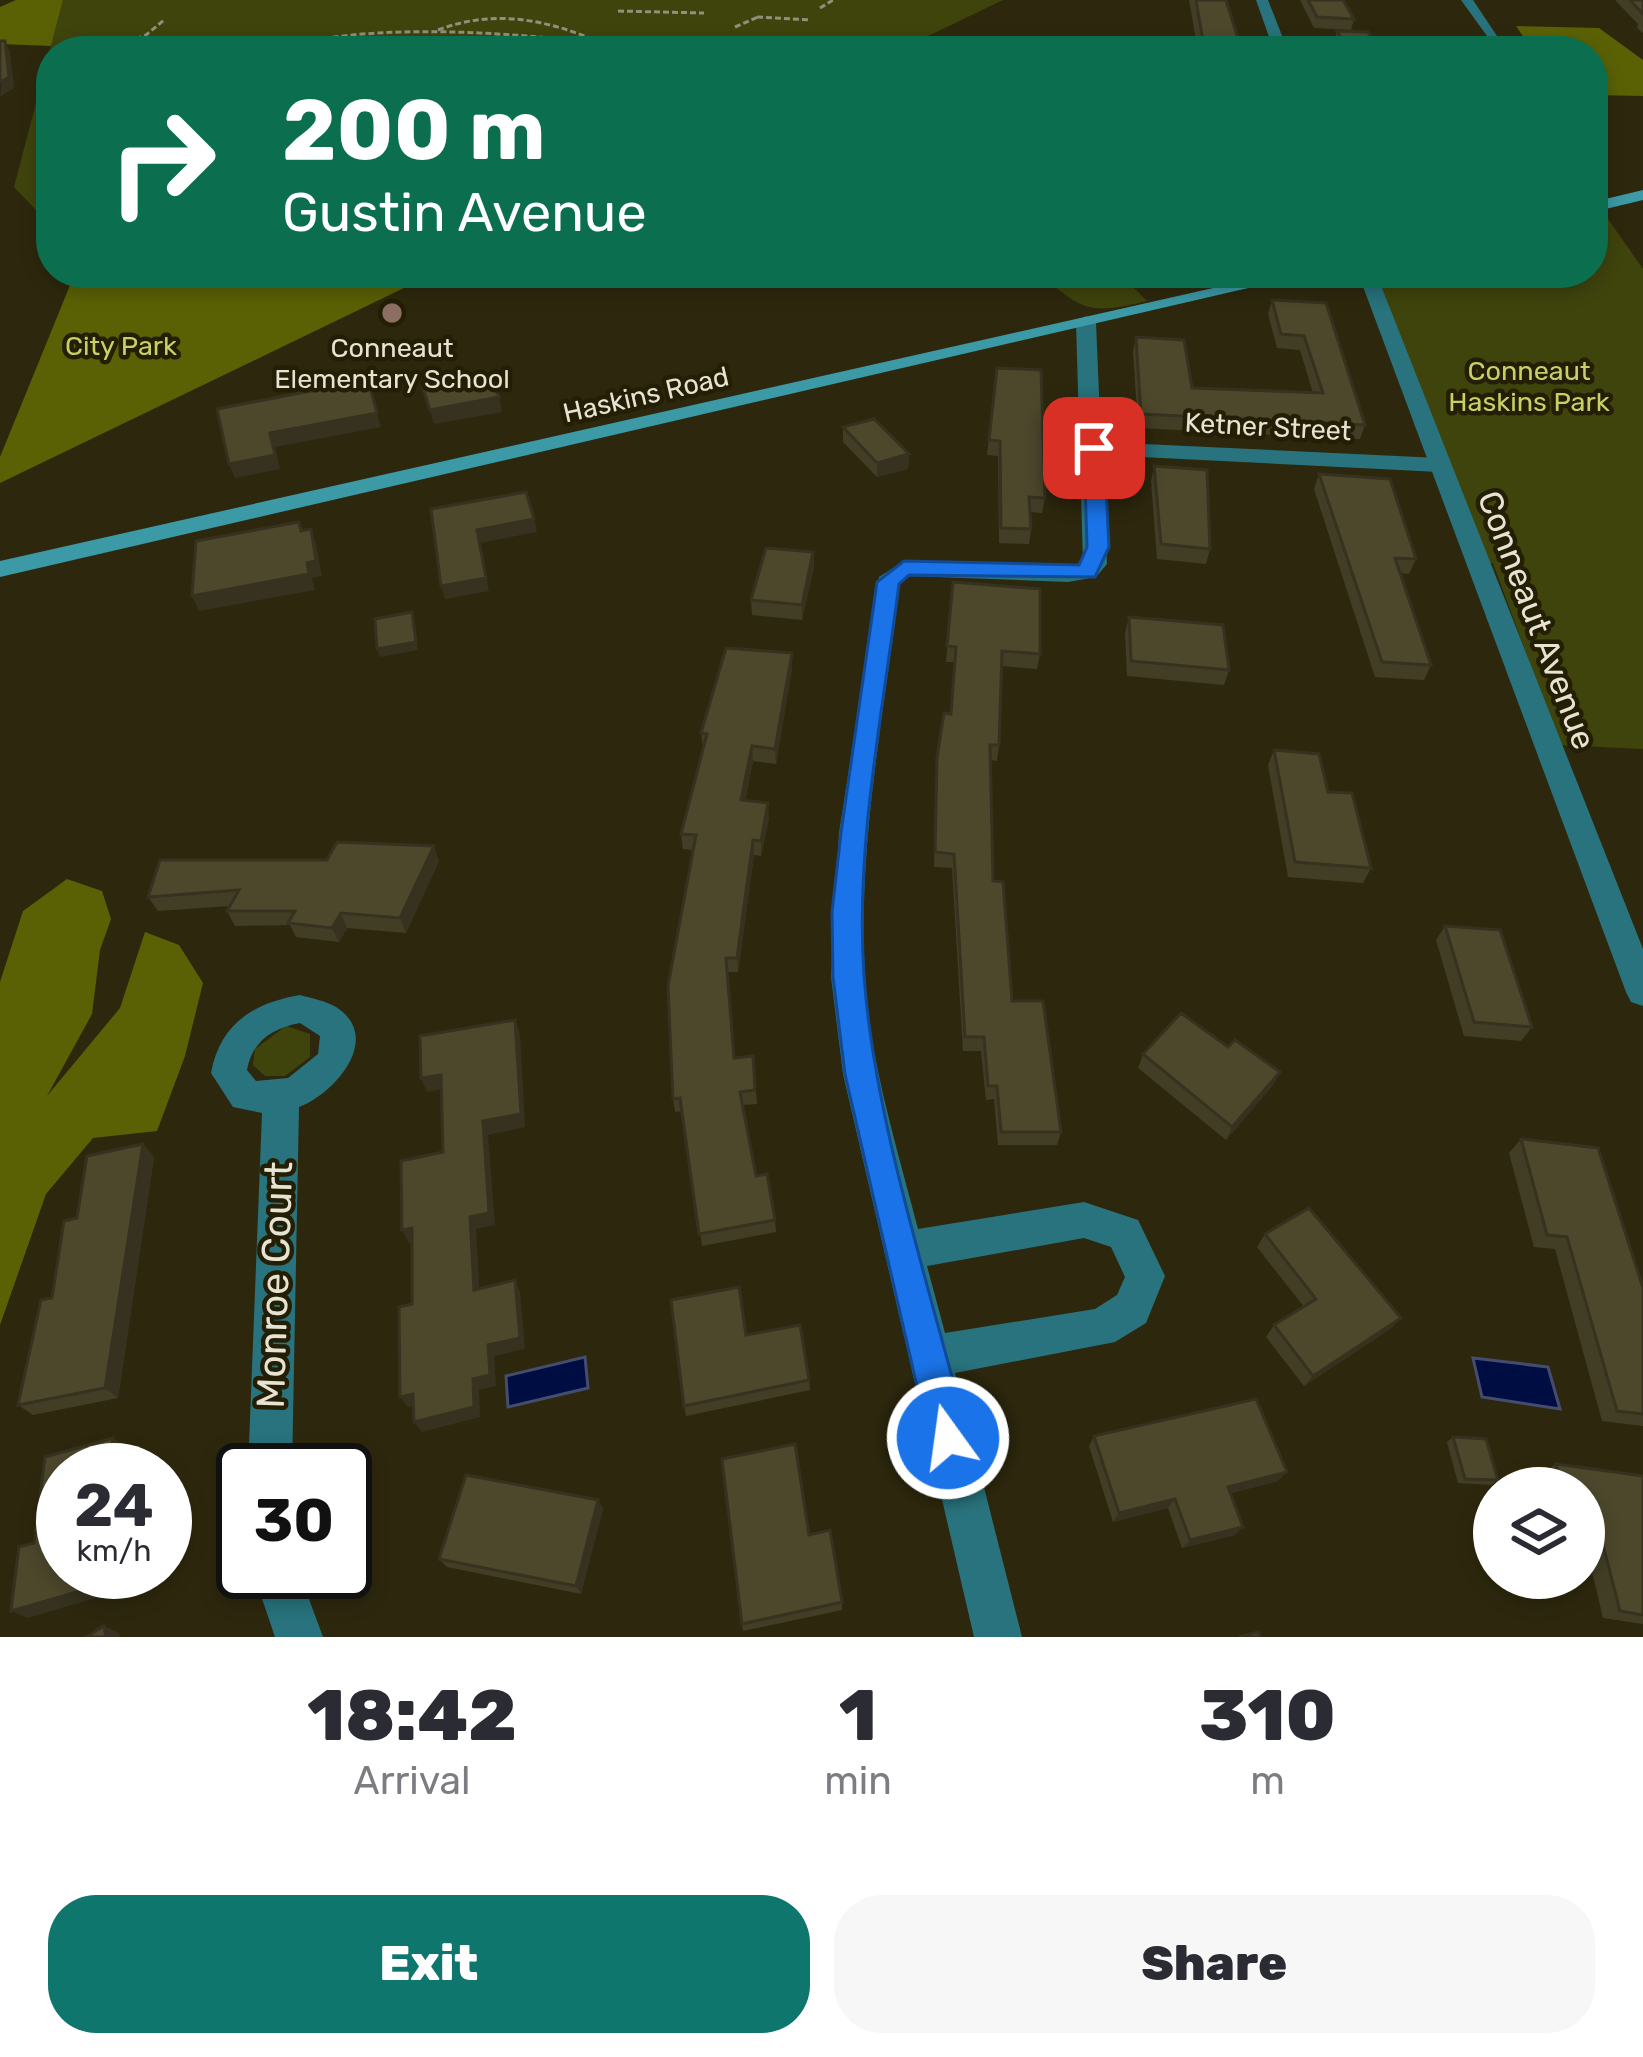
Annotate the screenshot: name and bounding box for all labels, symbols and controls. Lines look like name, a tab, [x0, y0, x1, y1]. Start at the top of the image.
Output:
text: 200 m	[282, 80, 546, 180]
icon: right	[84, 84, 240, 240]
text: Gustin Avenue	[282, 181, 647, 245]
marker: Conneaut Elementary School	[379, 300, 405, 326]
park label: City Park	[65, 330, 177, 362]
place label: Conneaut Elementary School	[274, 332, 510, 395]
park label: Conneaut Haskins Park	[1448, 355, 1610, 418]
street label: Haskins Road	[560, 360, 732, 430]
pin	[1043, 397, 1145, 499]
street label: Ketner Street	[1184, 407, 1352, 447]
icon: arrive	[1061, 415, 1127, 481]
street label: Conneaut Avenue	[1470, 485, 1604, 755]
street label: Monroe Court	[248, 1161, 302, 1409]
position arrow	[885, 1375, 1011, 1501]
speed limit sign: 30	[216, 1443, 372, 1599]
map controls	[1473, 1467, 1605, 1599]
button: layers	[1473, 1467, 1605, 1599]
text: 24	[74, 1470, 154, 1541]
text: km/h	[77, 1533, 151, 1569]
text: 18:42	[307, 1673, 517, 1758]
text: 1	[839, 1673, 877, 1758]
text: 310	[1199, 1673, 1336, 1758]
text: Arrival	[354, 1758, 471, 1804]
text: min	[824, 1758, 892, 1804]
text: m	[1250, 1758, 1285, 1804]
button: Exit	[48, 1895, 810, 2033]
button: Share	[834, 1895, 1595, 2033]

